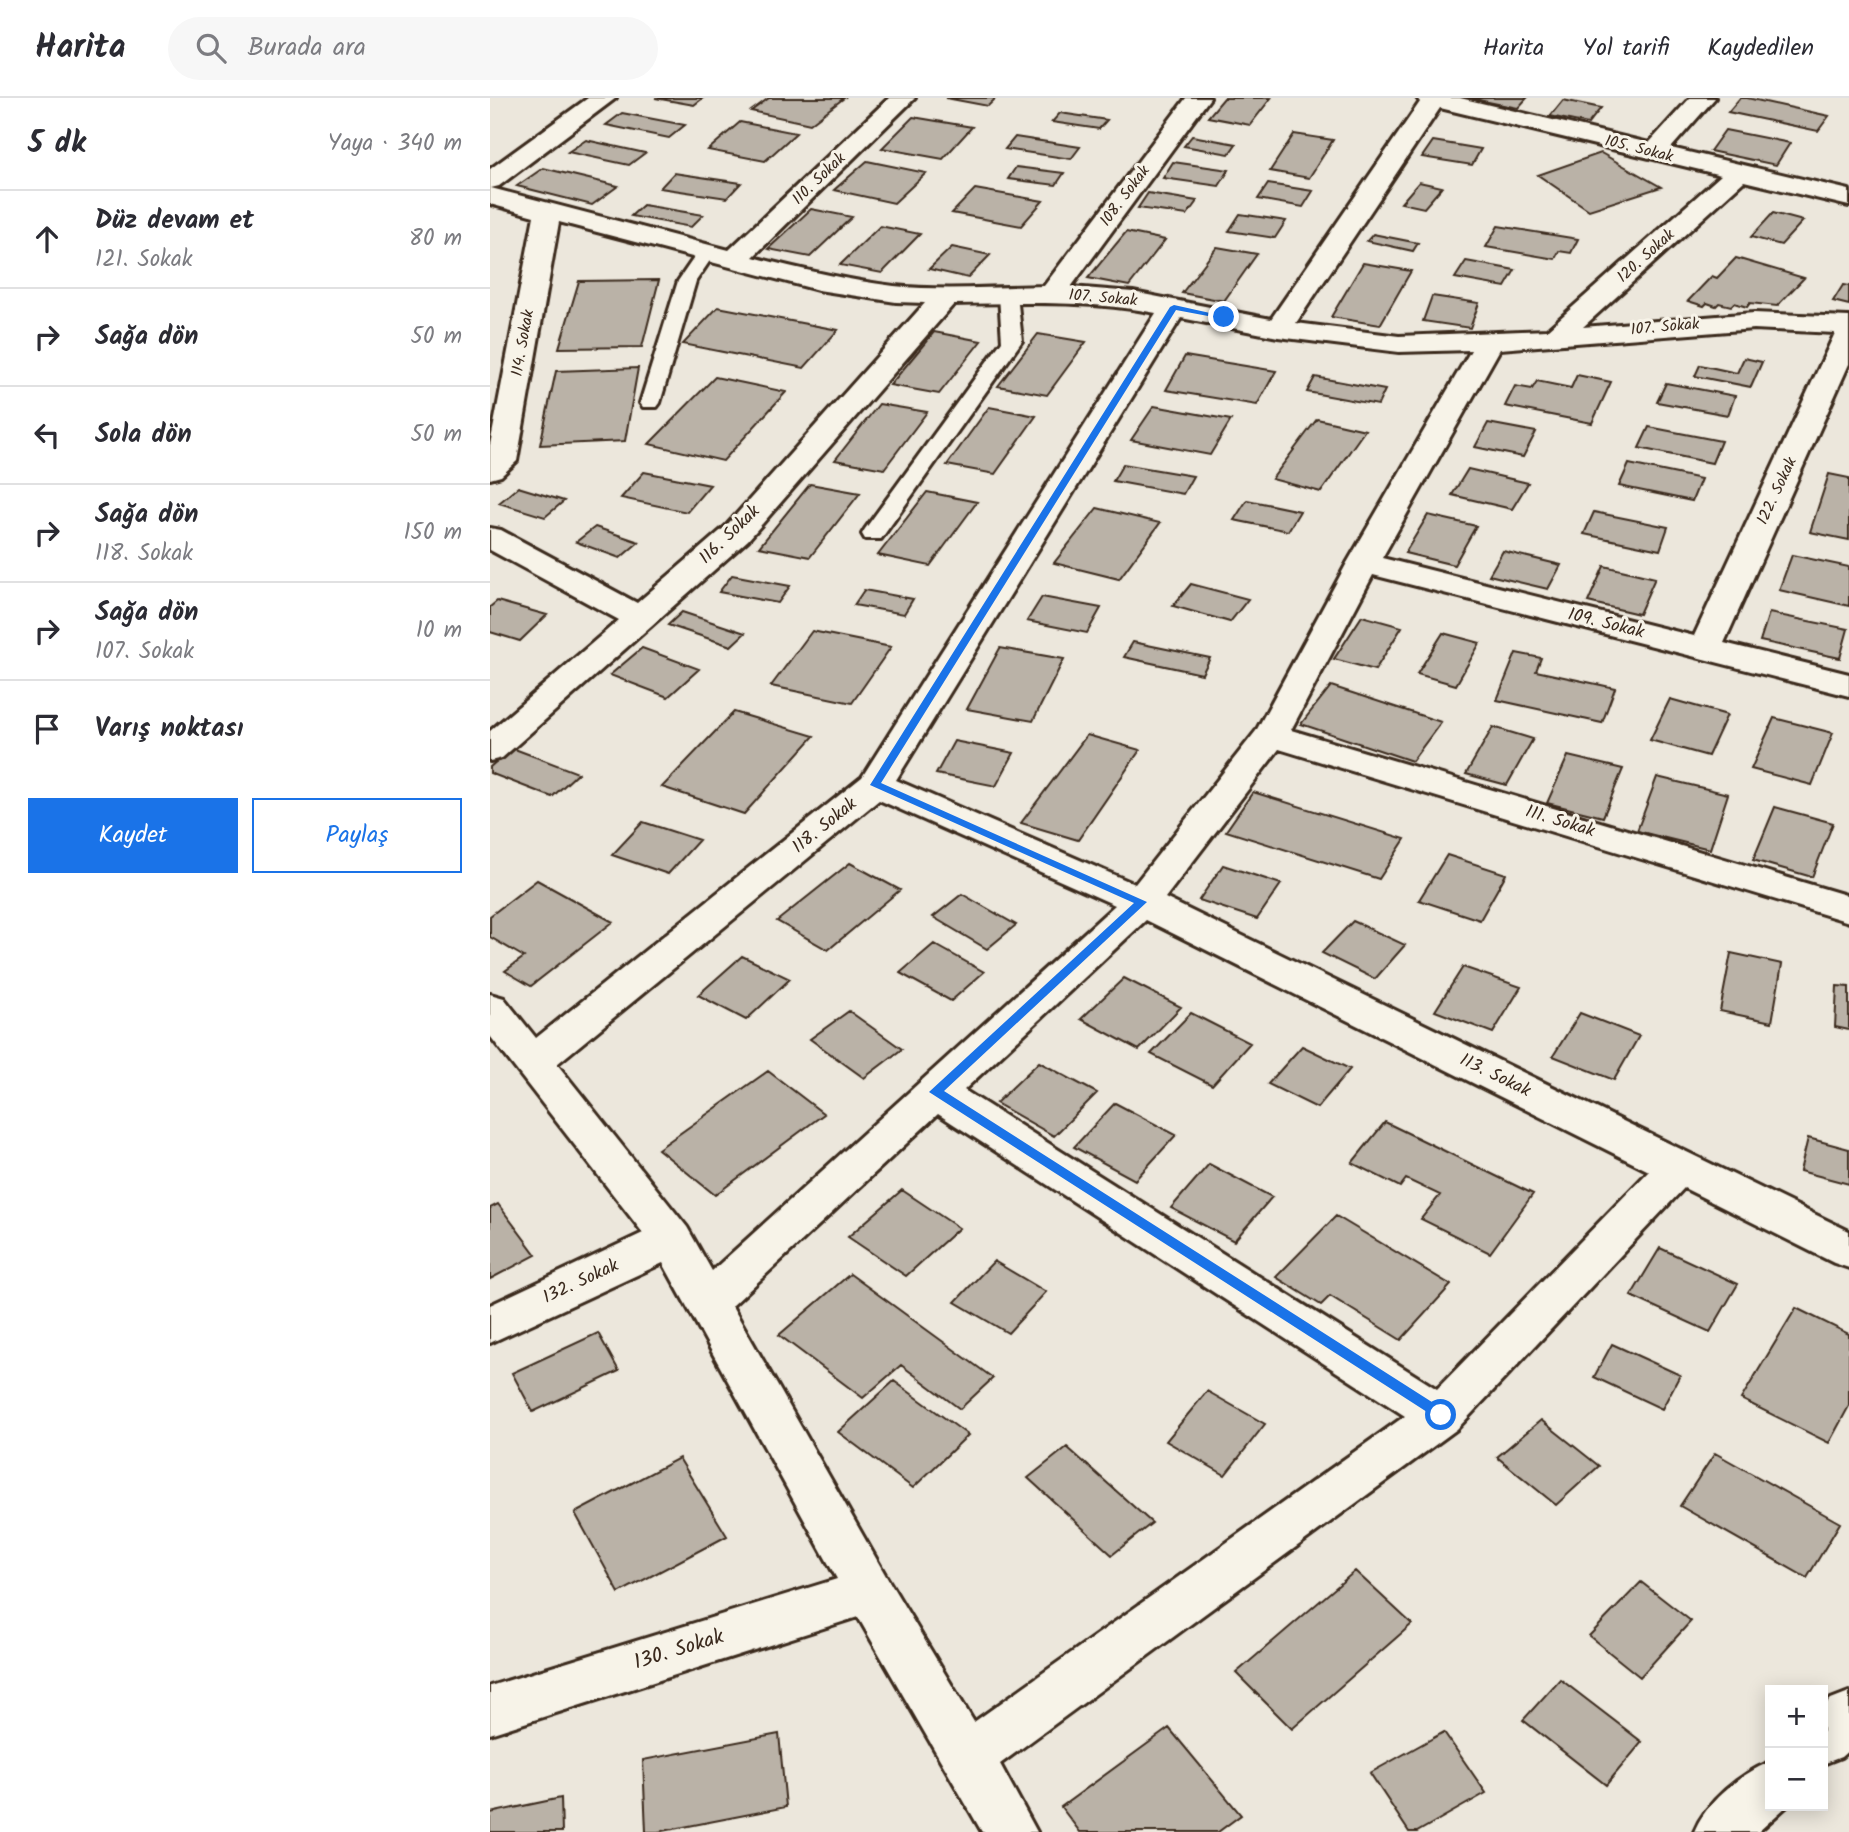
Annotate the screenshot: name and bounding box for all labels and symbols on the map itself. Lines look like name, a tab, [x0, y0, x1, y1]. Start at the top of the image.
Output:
street label: 105. Sokak	[1602, 128, 1676, 170]
street label: 110. Sokak	[786, 147, 852, 211]
street label: 108. Sokak	[1094, 160, 1157, 232]
street label: 120. Sokak	[1611, 223, 1681, 289]
street label: 107. Sokak	[1068, 283, 1139, 313]
route end	[1208, 301, 1239, 332]
street label: 114. Sokak	[505, 307, 541, 378]
street label: 107. Sokak	[1630, 312, 1701, 342]
street label: 122. Sokak	[1750, 453, 1804, 529]
street label: 116. Sokak	[693, 498, 768, 572]
street label: 109. Sokak	[1565, 600, 1648, 648]
street label: 118. Sokak	[786, 790, 864, 861]
street label: 111. Sokak	[1522, 798, 1599, 846]
street label: 113. Sokak	[1454, 1046, 1536, 1106]
street label: 132. Sokak	[538, 1252, 624, 1312]
route start	[1425, 1399, 1456, 1430]
street label: 130. Sokak	[630, 1621, 728, 1679]

